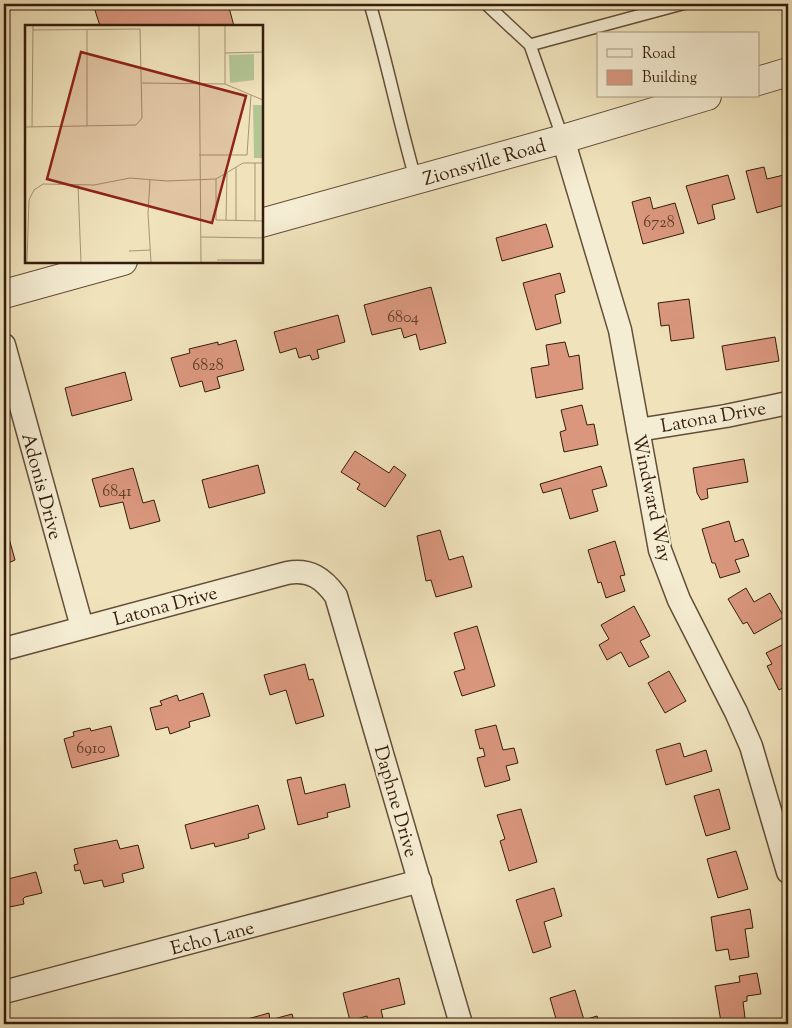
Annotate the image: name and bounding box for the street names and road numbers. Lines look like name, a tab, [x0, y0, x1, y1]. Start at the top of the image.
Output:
street label: Zionsville Road	[420, 133, 549, 194]
street label: Latona Drive	[659, 396, 768, 441]
street label: Adonis Drive	[13, 430, 68, 543]
street label: Windward Way	[624, 432, 677, 565]
street label: Latona Drive	[111, 581, 221, 634]
street label: Daphne Drive	[366, 743, 423, 861]
street label: Echo Lane	[168, 915, 258, 964]

